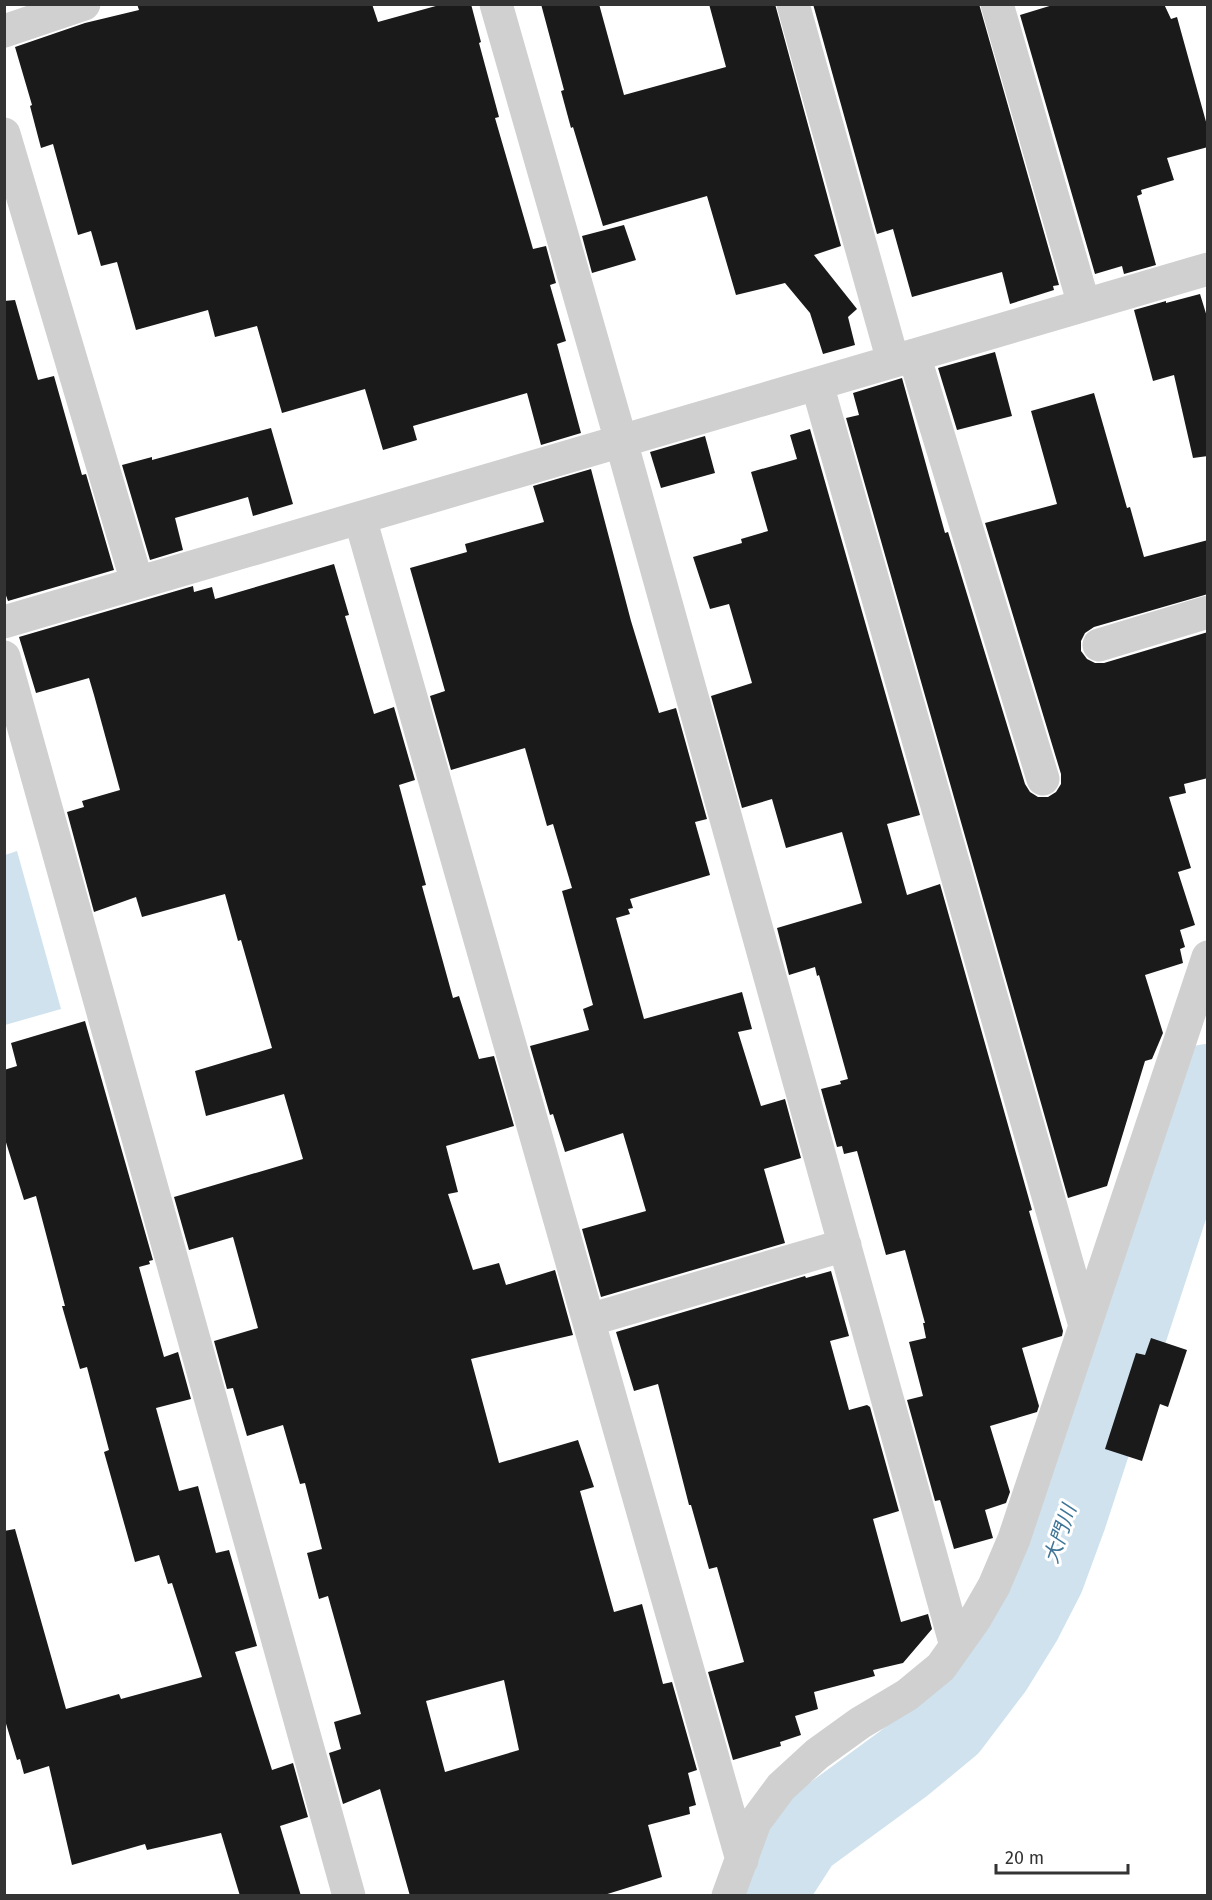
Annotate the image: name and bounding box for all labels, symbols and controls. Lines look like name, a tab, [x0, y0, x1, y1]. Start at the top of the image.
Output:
water label: 大門川	[1039, 1500, 1082, 1566]
scale bar	[996, 1837, 1128, 1875]
text: 20 m	[1005, 1847, 1044, 1869]

